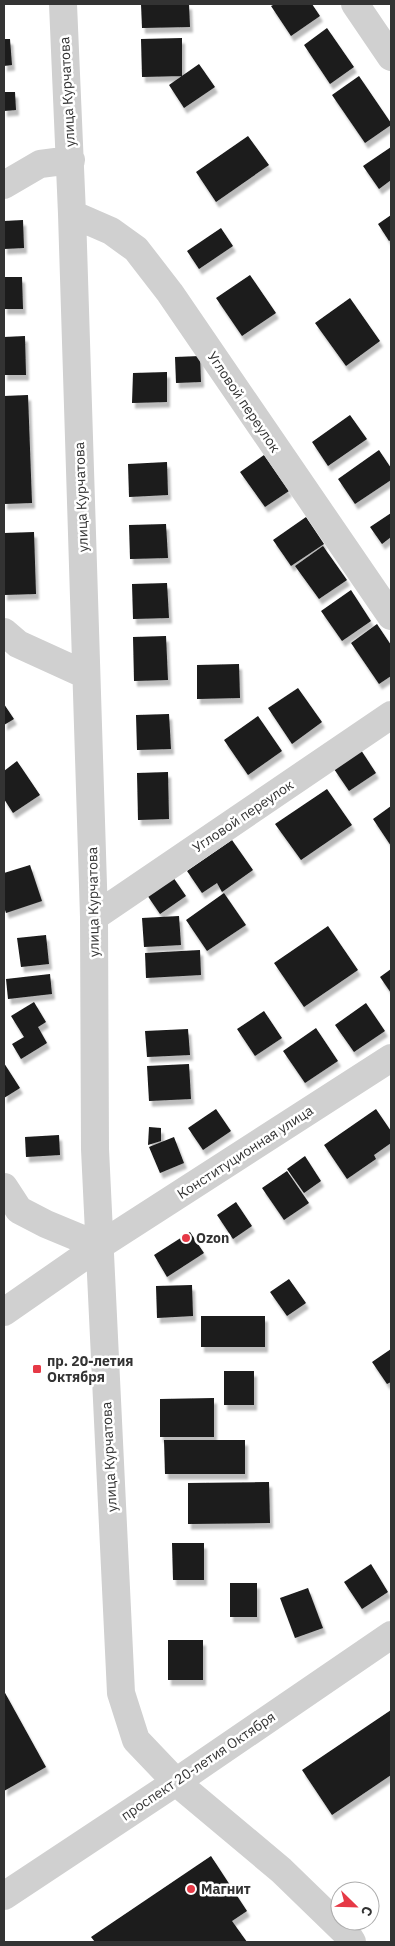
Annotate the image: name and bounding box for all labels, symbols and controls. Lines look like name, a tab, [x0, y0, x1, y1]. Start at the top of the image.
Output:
street label: улица Курчатова	[55, 36, 79, 148]
street label: Угловой переулок	[204, 348, 285, 456]
street label: улица Курчатова	[70, 441, 92, 552]
street label: Угловой переулок	[189, 775, 297, 856]
street label: улица Курчатова	[83, 846, 103, 957]
street label: Конституционная улица	[174, 1101, 317, 1203]
place label: Ozon	[196, 1229, 229, 1247]
marker: Ozon	[180, 1232, 192, 1244]
place label: пр. 20-летия Октября	[47, 1352, 133, 1386]
marker: пр. 20-летия Октября	[31, 1363, 43, 1375]
street label: улица Курчатова	[97, 1401, 121, 1513]
street label: проспект 20-летия Октября	[117, 1708, 279, 1824]
place label: Магнит	[201, 1880, 251, 1898]
north arrow	[330, 1881, 380, 1931]
marker: Магнит	[185, 1883, 197, 1895]
text: С	[357, 1903, 377, 1919]

